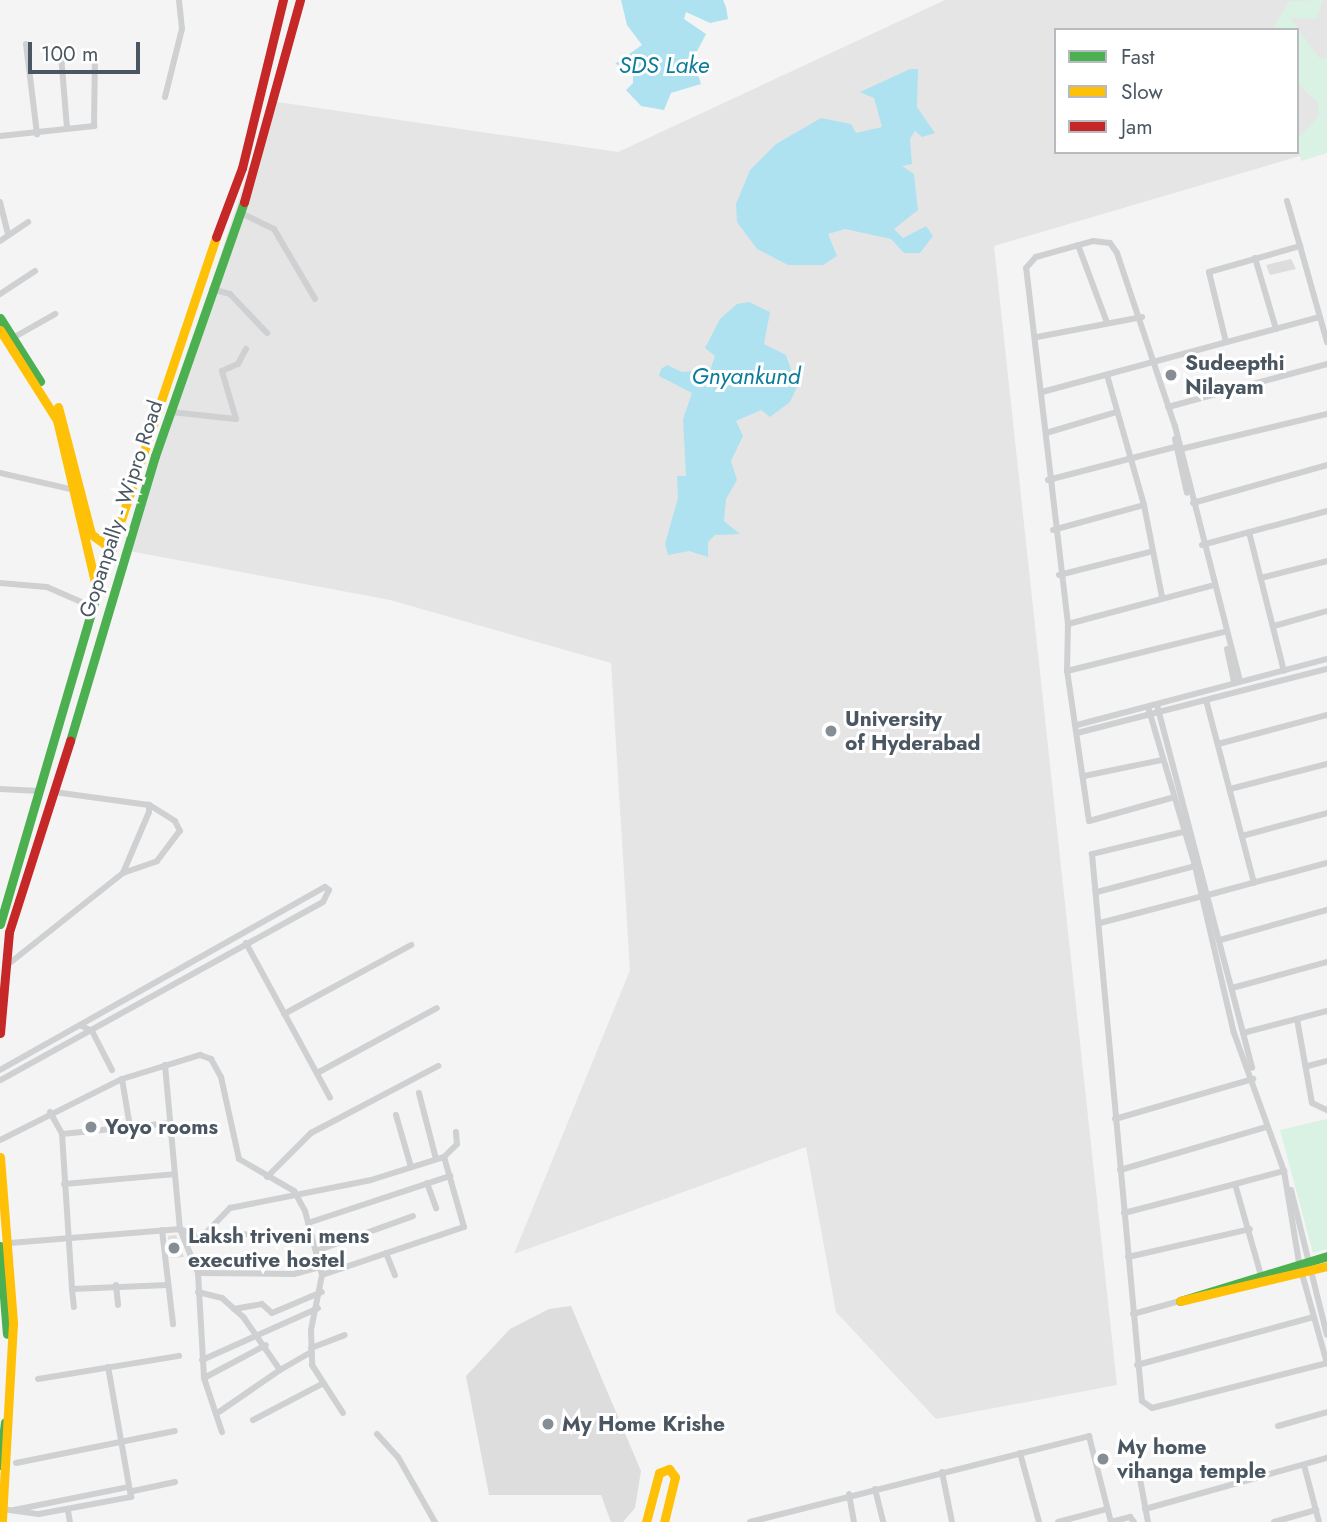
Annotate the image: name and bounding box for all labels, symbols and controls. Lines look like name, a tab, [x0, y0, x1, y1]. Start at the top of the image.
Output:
scale bar	[32, 28, 144, 72]
legend	[1054, 28, 1299, 154]
text: 100 m	[41, 39, 98, 69]
text: Fast	[1121, 42, 1154, 72]
water label: SDS Lake	[619, 51, 709, 79]
text: Slow	[1121, 77, 1163, 107]
text: Jam	[1121, 112, 1153, 142]
place label: Sudeepthi Nilayam	[1185, 350, 1285, 400]
water label: Gnyankund	[692, 362, 800, 390]
marker: Sudeepthi Nilayam	[1163, 367, 1179, 383]
street label: Gopanpally - Wipro Road	[74, 397, 168, 621]
place label: University of Hyderabad	[845, 706, 981, 756]
marker: University of Hyderabad	[823, 723, 839, 739]
place label: Yoyo rooms	[105, 1114, 218, 1140]
marker: Yoyo rooms	[83, 1119, 99, 1135]
place label: Laksh triveni mens executive hostel	[188, 1223, 369, 1273]
marker: Laksh triveni mens executive hostel	[166, 1240, 182, 1256]
place label: My Home Krishe	[562, 1411, 725, 1437]
marker: My Home Krishe	[540, 1416, 556, 1432]
place label: My home vihanga temple	[1117, 1434, 1266, 1484]
marker: My home vihanga temple	[1095, 1451, 1111, 1467]

